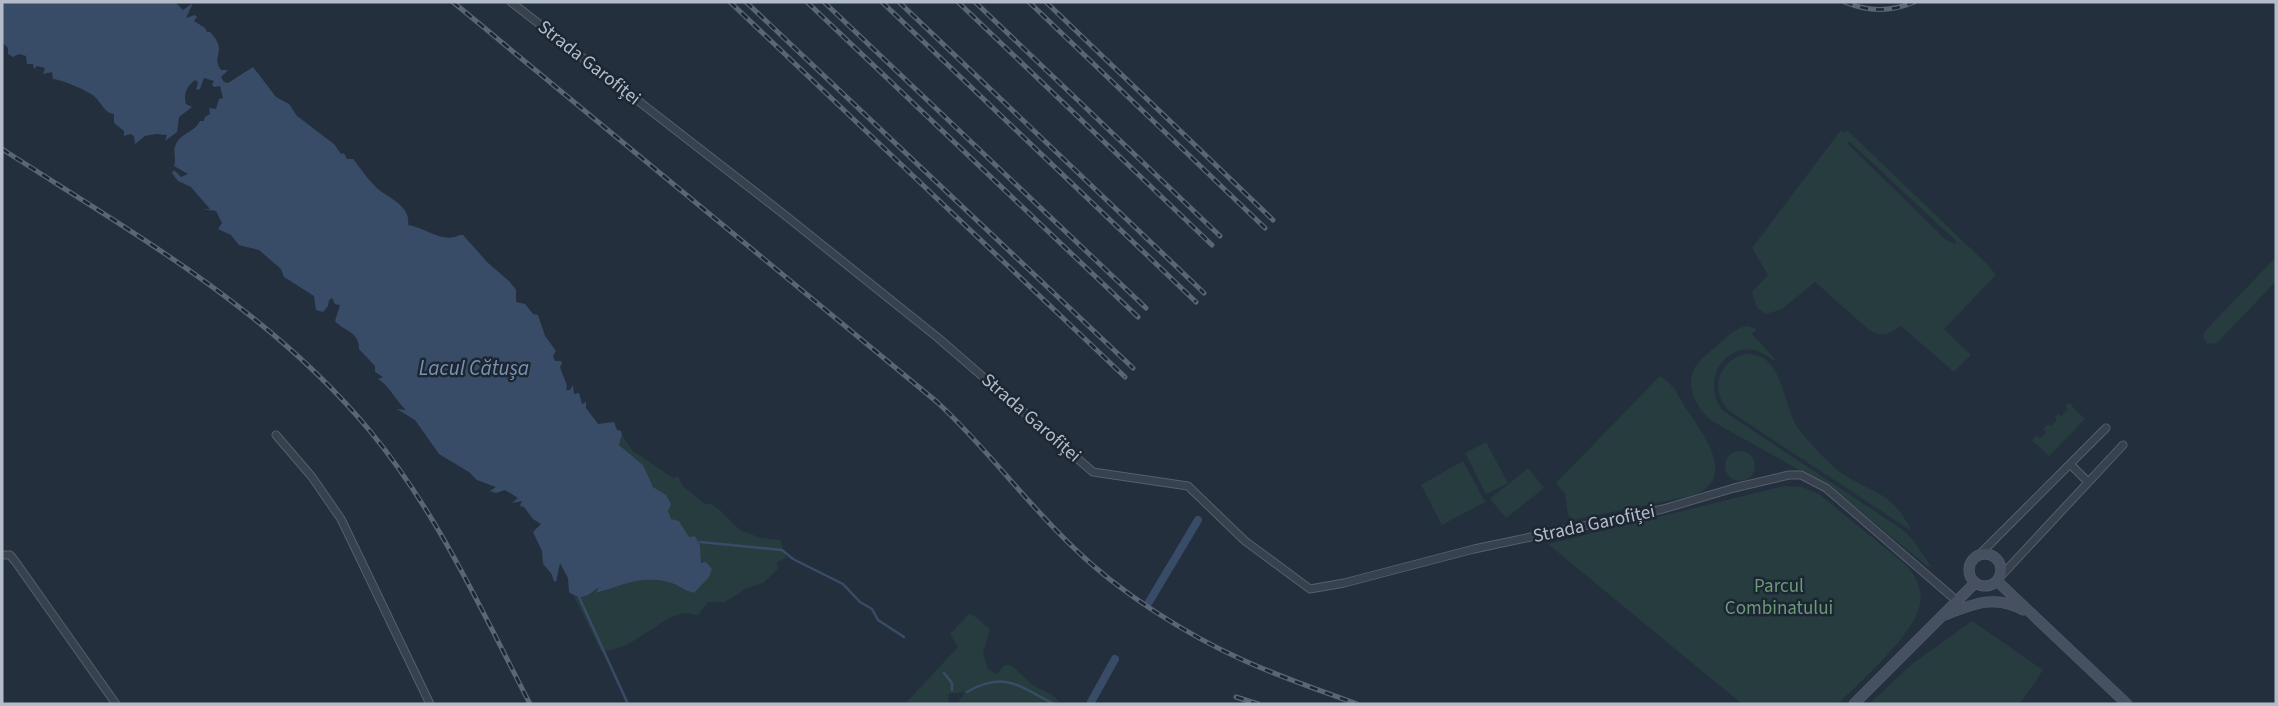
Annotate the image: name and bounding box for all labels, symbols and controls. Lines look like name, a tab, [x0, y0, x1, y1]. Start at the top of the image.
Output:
street label: Strada Garofiței	[532, 14, 646, 112]
water label: Lacul Cătușa	[419, 353, 529, 383]
street label: Strada Garofiței	[975, 367, 1087, 469]
street label: Strada Garofiței	[1530, 498, 1658, 550]
park label: Parcul Combinatului	[1725, 573, 1833, 622]

